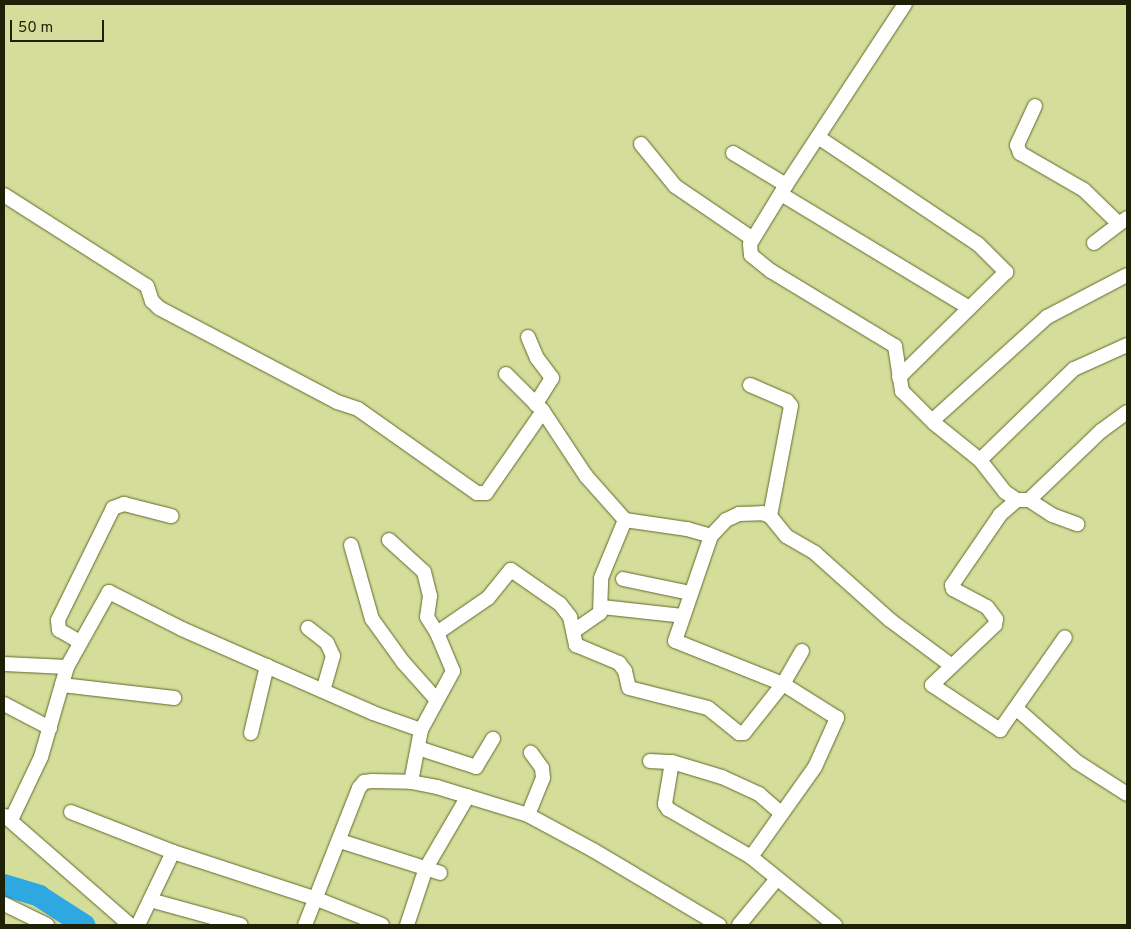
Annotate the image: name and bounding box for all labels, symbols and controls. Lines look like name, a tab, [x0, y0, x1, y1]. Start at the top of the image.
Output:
scale bar	[12, 10, 106, 42]
text: 50 m	[18, 19, 53, 38]

